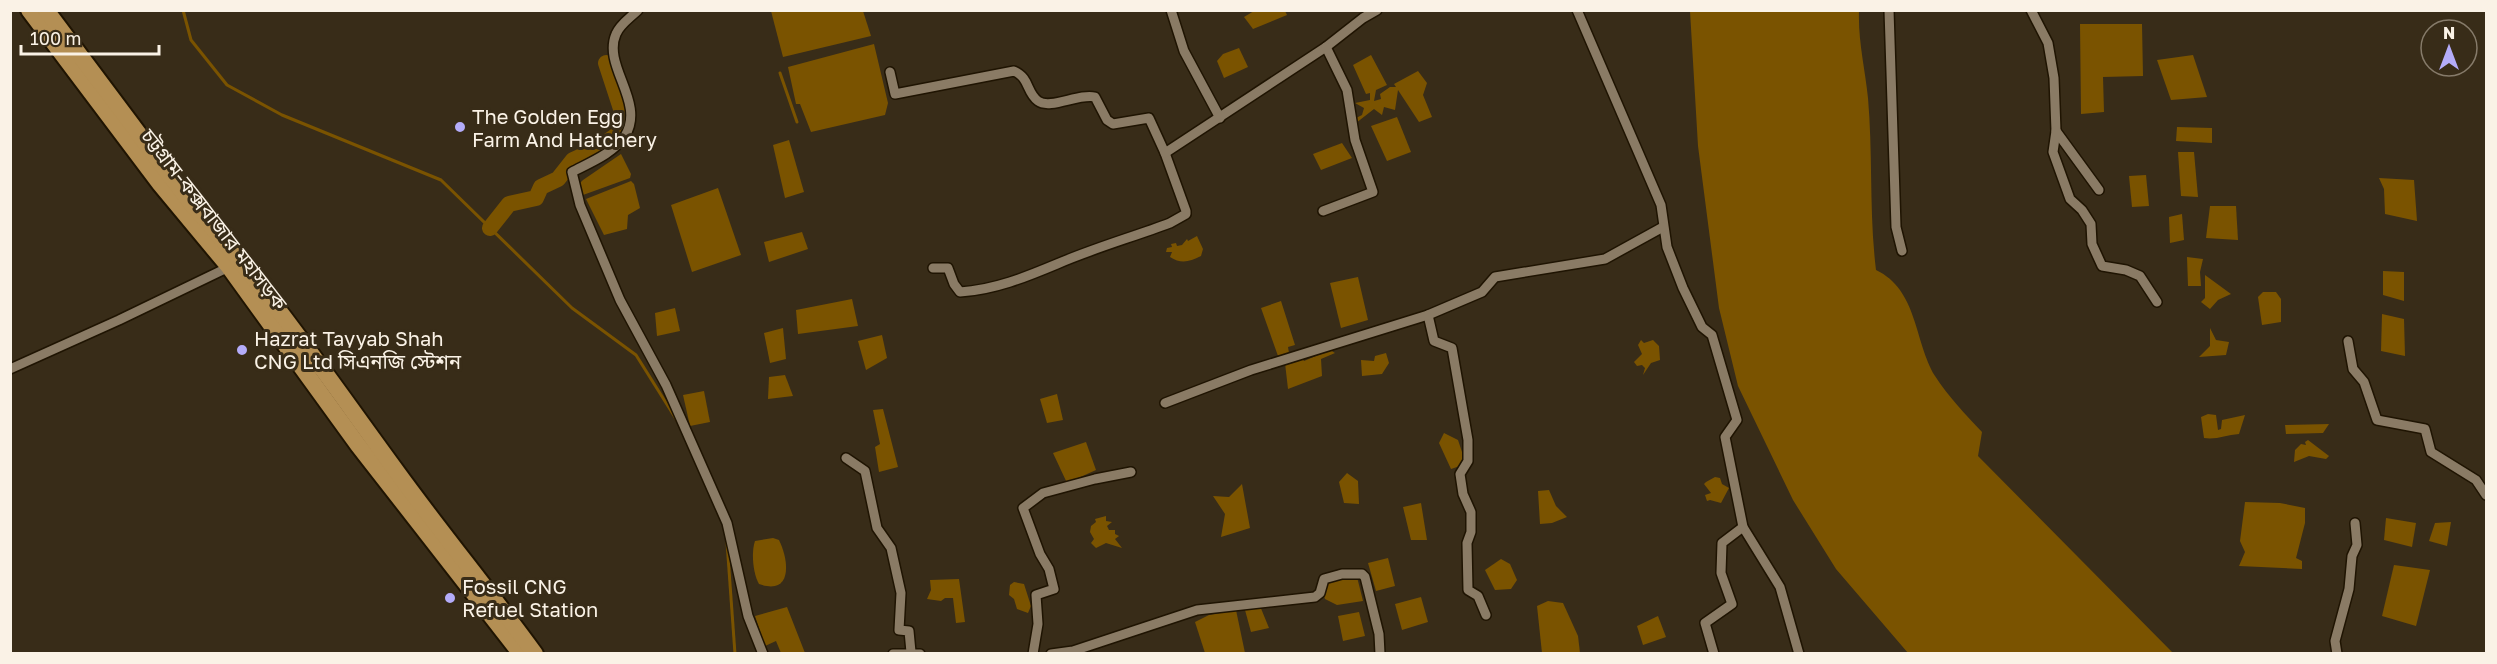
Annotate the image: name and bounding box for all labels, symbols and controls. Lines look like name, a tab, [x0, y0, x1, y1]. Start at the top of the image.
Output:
scale bar	[21, 18, 159, 56]
north arrow	[2419, 18, 2479, 78]
text: N	[2443, 23, 2455, 43]
text: 100 m	[30, 27, 81, 49]
place label: The Golden Egg Farm And Hatchery	[472, 104, 657, 151]
marker: The Golden Egg Farm And Hatchery	[453, 120, 467, 134]
street label: চট্টগ্রাম-কক্সবাজার মহাসড়ক	[136, 123, 294, 315]
place label: Hazrat Tayyab Shah CNG Ltd সিএনজি স্টেশন	[254, 326, 462, 373]
marker: Hazrat Tayyab Shah CNG Ltd সিএনজি স্টেশন	[235, 343, 249, 357]
place label: Fossil CNG Refuel Station	[462, 574, 598, 621]
marker: Fossil CNG Refuel Station	[443, 591, 457, 605]

